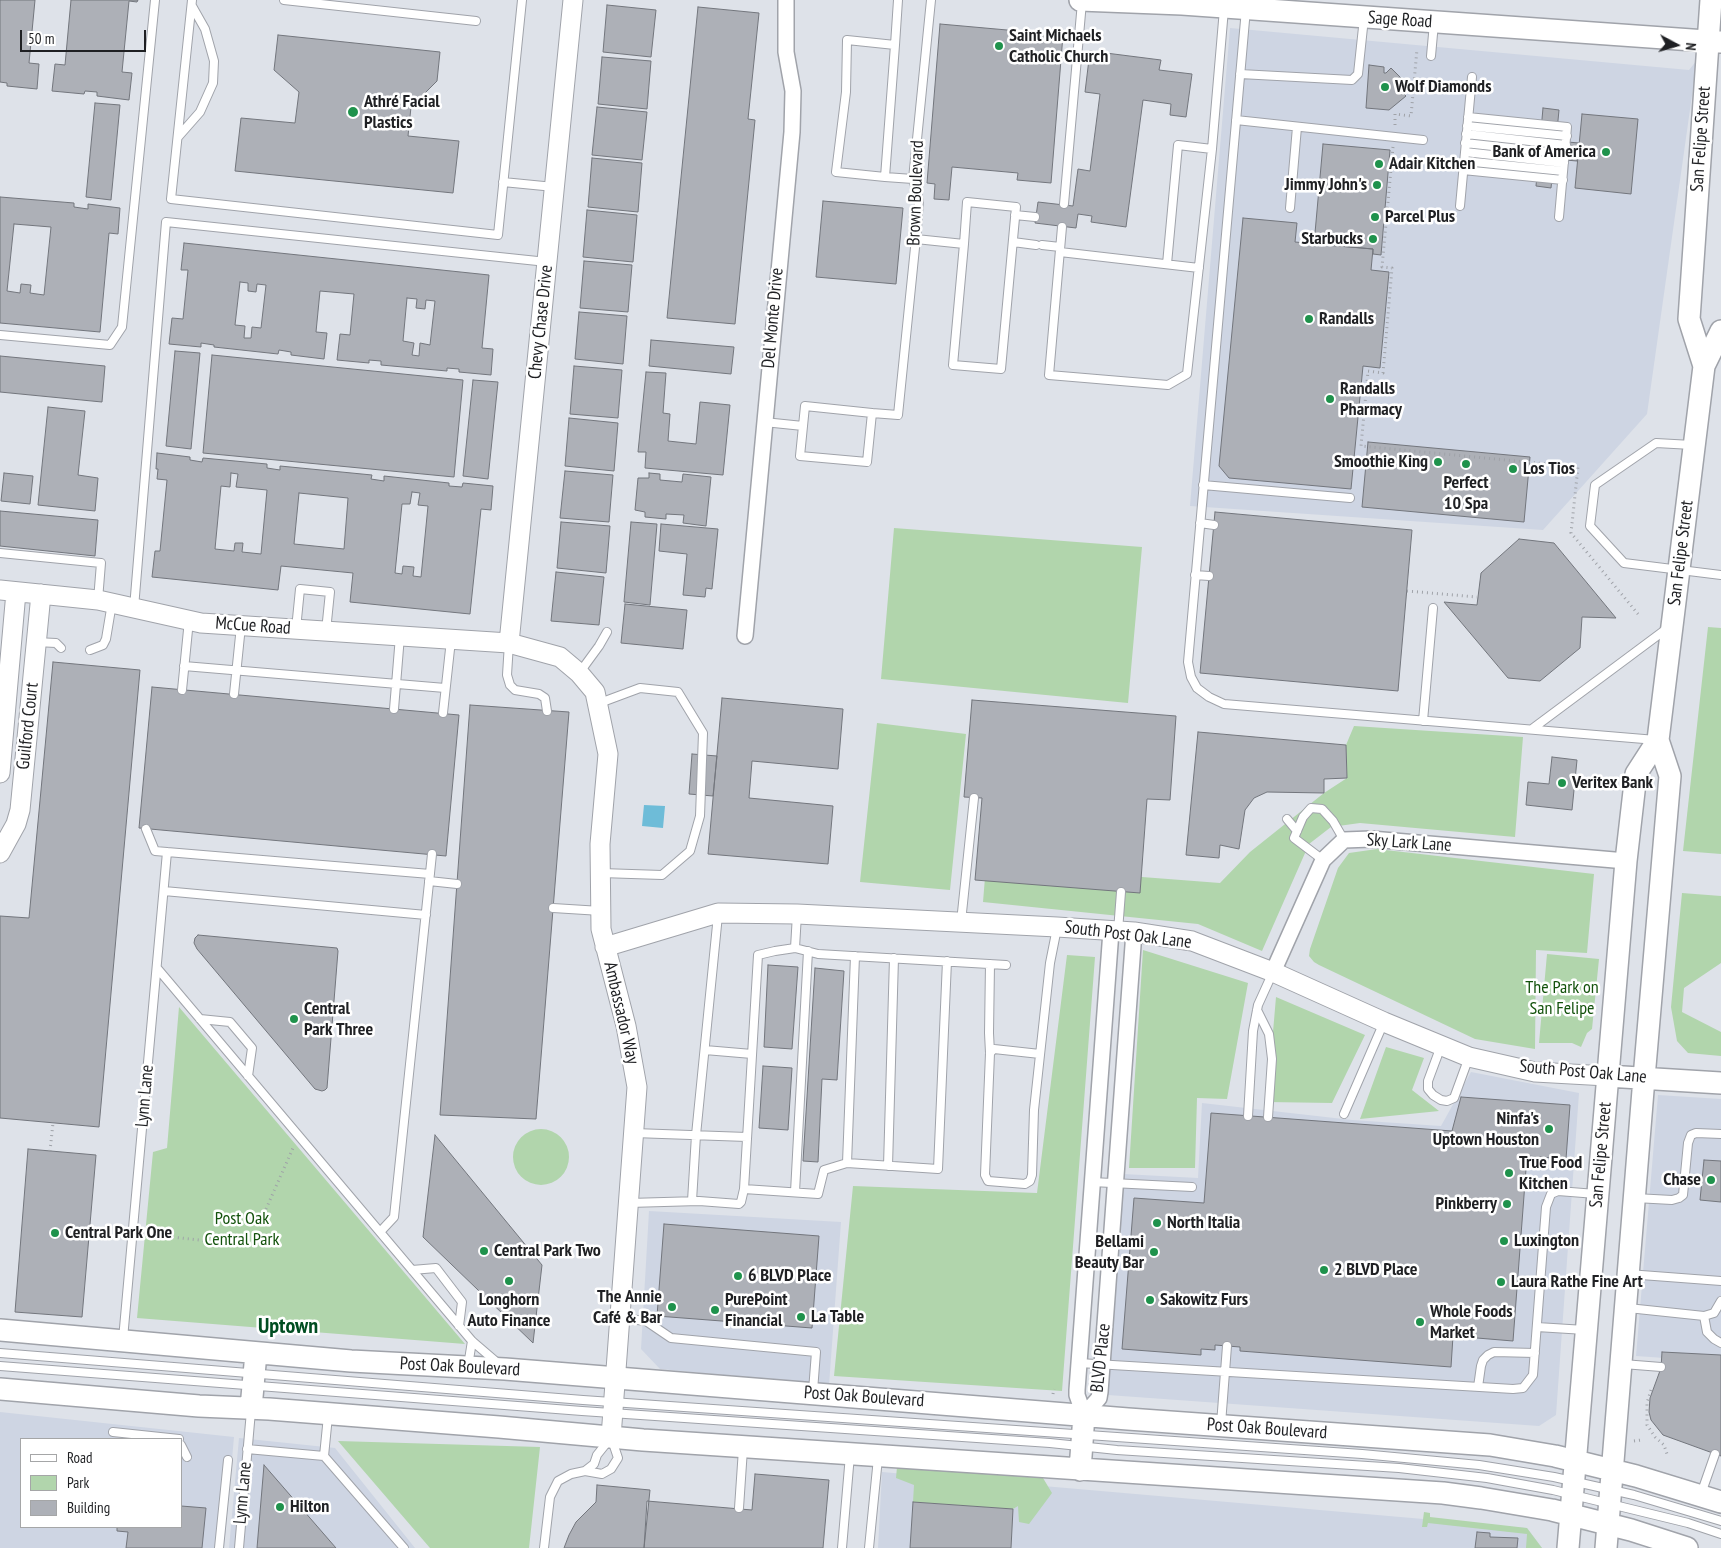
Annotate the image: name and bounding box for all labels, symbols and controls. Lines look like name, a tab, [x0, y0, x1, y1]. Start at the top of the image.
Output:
street label: Sage Road	[1367, 7, 1433, 33]
scale bar	[22, 20, 149, 52]
north arrow	[1651, 20, 1701, 70]
place label: Saint Michaels Catholic Church	[1009, 25, 1108, 68]
text: 50 m	[28, 29, 54, 48]
marker: Saint Michaels Catholic Church	[993, 40, 1005, 52]
text: N	[1682, 42, 1700, 51]
place label: Wolf Diamonds	[1395, 76, 1491, 98]
marker: Wolf Diamonds	[1379, 81, 1391, 93]
street label: San Felipe Street	[1687, 85, 1715, 193]
place label: Athré Facial Plastics	[364, 91, 440, 134]
marker: Athré Facial Plastics	[346, 105, 360, 119]
street label: Brown Boulevard	[903, 140, 929, 246]
place label: Bank of America	[1493, 141, 1596, 163]
marker: Bank of America	[1600, 146, 1612, 158]
place label: Adair Kitchen	[1389, 153, 1475, 175]
marker: Adair Kitchen	[1373, 158, 1385, 170]
place label: Jimmy John's	[1285, 174, 1367, 196]
marker: Jimmy John's	[1371, 179, 1383, 191]
place label: Parcel Plus	[1385, 206, 1455, 228]
marker: Parcel Plus	[1369, 211, 1381, 223]
place label: Starbucks	[1301, 228, 1363, 250]
marker: Starbucks	[1367, 233, 1379, 245]
street label: Chevy Chase Drive	[524, 264, 558, 380]
street label: Del Monte Drive	[758, 267, 788, 369]
place label: Randalls	[1319, 308, 1374, 330]
marker: Randalls	[1303, 313, 1315, 325]
place label: Randalls Pharmacy	[1340, 378, 1402, 420]
marker: Randalls Pharmacy	[1324, 393, 1336, 405]
place label: Smoothie King	[1334, 451, 1428, 473]
marker: Smoothie King	[1432, 456, 1444, 468]
marker: Perfect 10 Spa	[1460, 458, 1472, 470]
place label: Los Tios	[1523, 458, 1575, 480]
marker: Los Tios	[1507, 463, 1519, 475]
place label: Perfect 10 Spa	[1443, 472, 1489, 514]
street label: San Felipe Street	[1664, 499, 1698, 607]
street label: McCue Road	[215, 613, 291, 639]
street label: Guilford Court	[13, 682, 43, 770]
place label: Veritex Bank	[1572, 772, 1653, 794]
marker: Veritex Bank	[1556, 777, 1568, 789]
street label: Sky Lark Lane	[1366, 829, 1452, 857]
street label: South Post Oak Lane	[1063, 916, 1193, 954]
street label: Ambassador Way	[599, 960, 643, 1066]
park label: The Park on San Felipe	[1525, 977, 1599, 1020]
place label: Central Park Three	[304, 998, 373, 1040]
marker: Central Park Three	[288, 1013, 300, 1025]
street label: South Post Oak Lane	[1518, 1056, 1648, 1088]
street label: Lynn Lane	[132, 1064, 158, 1128]
street label: San Felipe Street	[1586, 1101, 1616, 1209]
place label: Ninfa's Uptown Houston	[1433, 1108, 1539, 1150]
marker: Ninfa's Uptown Houston	[1543, 1123, 1555, 1135]
place label: True Food Kitchen	[1519, 1152, 1582, 1194]
marker: True Food Kitchen	[1503, 1167, 1515, 1179]
place label: Chase	[1663, 1169, 1701, 1191]
marker: Chase	[1705, 1174, 1717, 1186]
place label: Pinkberry	[1435, 1193, 1497, 1215]
marker: Pinkberry	[1501, 1198, 1513, 1210]
park label: Post Oak Central Park	[205, 1208, 279, 1250]
place label: North Italia	[1167, 1212, 1240, 1234]
marker: North Italia	[1151, 1217, 1163, 1229]
place label: Central Park One	[65, 1222, 172, 1244]
marker: Central Park One	[49, 1227, 61, 1239]
place label: Luxington	[1514, 1230, 1579, 1252]
place label: Bellami Beauty Bar	[1075, 1231, 1144, 1274]
marker: Luxington	[1498, 1235, 1510, 1247]
place label: Central Park Two	[494, 1240, 601, 1262]
marker: Central Park Two	[478, 1245, 490, 1257]
marker: Bellami Beauty Bar	[1148, 1246, 1160, 1258]
place label: 2 BLVD Place	[1334, 1259, 1417, 1281]
marker: 2 BLVD Place	[1318, 1264, 1330, 1276]
place label: 6 BLVD Place	[748, 1265, 831, 1287]
marker: 6 BLVD Place	[732, 1270, 744, 1282]
place label: Laura Rathe Fine Art	[1511, 1271, 1643, 1293]
marker: Longhorn Auto Finance	[503, 1275, 515, 1287]
marker: Laura Rathe Fine Art	[1495, 1276, 1507, 1288]
place label: The Annie Café & Bar	[593, 1286, 662, 1328]
place label: Longhorn Auto Finance	[468, 1289, 550, 1332]
place label: PurePoint Financial	[725, 1289, 788, 1332]
place label: Sakowitz Furs	[1160, 1289, 1248, 1311]
marker: Sakowitz Furs	[1144, 1294, 1156, 1306]
marker: The Annie Café & Bar	[666, 1301, 678, 1313]
place label: Whole Foods Market	[1430, 1301, 1513, 1344]
marker: PurePoint Financial	[709, 1304, 721, 1316]
place label: La Table	[811, 1306, 864, 1328]
marker: La Table	[795, 1311, 807, 1323]
district label: Uptown	[258, 1314, 318, 1340]
marker: Whole Foods Market	[1414, 1316, 1426, 1328]
street label: BLVD Place	[1087, 1323, 1115, 1393]
street label: Post Oak Boulevard	[399, 1353, 521, 1381]
street label: Post Oak Boulevard	[803, 1382, 925, 1412]
street label: Post Oak Boulevard	[1206, 1414, 1328, 1444]
legend	[20, 1438, 182, 1528]
text: Road	[67, 1448, 93, 1467]
street label: Lynn Lane	[230, 1461, 256, 1525]
text: Park	[67, 1473, 89, 1492]
place label: Hilton	[290, 1496, 329, 1518]
text: Building	[67, 1498, 110, 1517]
marker: Hilton	[274, 1501, 286, 1513]

